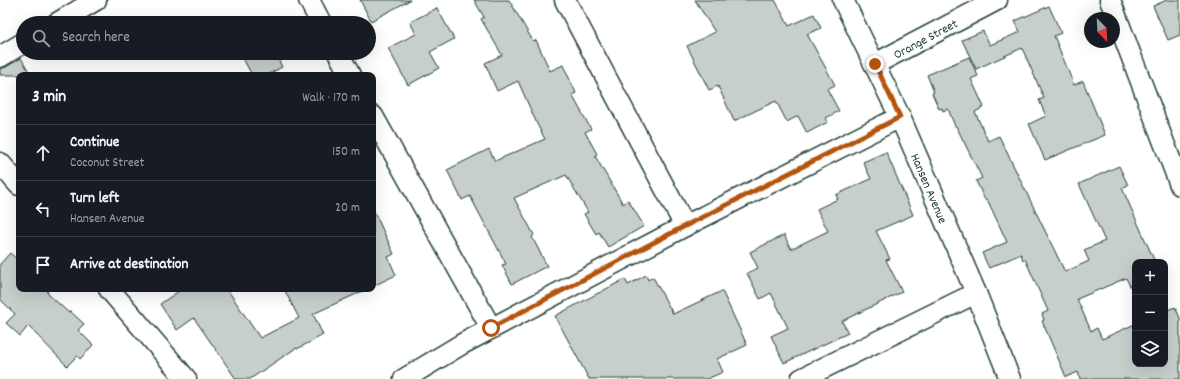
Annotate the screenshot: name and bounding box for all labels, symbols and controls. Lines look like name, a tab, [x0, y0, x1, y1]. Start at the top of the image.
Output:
north arrow	[1084, 12, 1120, 48]
street label: Orange Street	[891, 15, 962, 65]
search box	[16, 16, 376, 60]
icon: search	[30, 27, 52, 49]
text: Search here	[62, 27, 130, 49]
route end	[866, 55, 884, 73]
text: 3 min	[32, 86, 66, 110]
text: Walk · 170 m	[302, 89, 360, 108]
text: Continue	[70, 132, 119, 154]
icon: ahead	[32, 142, 54, 164]
text: 150 m	[332, 143, 360, 162]
street label: Hansen Avenue	[904, 151, 951, 227]
text: Coconut Street	[70, 154, 144, 173]
text: Turn left	[70, 188, 119, 210]
icon: left	[32, 198, 54, 220]
text: 20 m	[335, 199, 360, 218]
text: Hansen Avenue	[70, 210, 145, 229]
icon: arrive	[32, 254, 54, 276]
text: Arrive at destination	[70, 254, 188, 276]
map controls	[1132, 259, 1168, 367]
button: +	[1132, 259, 1168, 295]
button: −	[1132, 295, 1168, 331]
route start	[482, 319, 500, 337]
button: layers	[1132, 331, 1168, 367]

